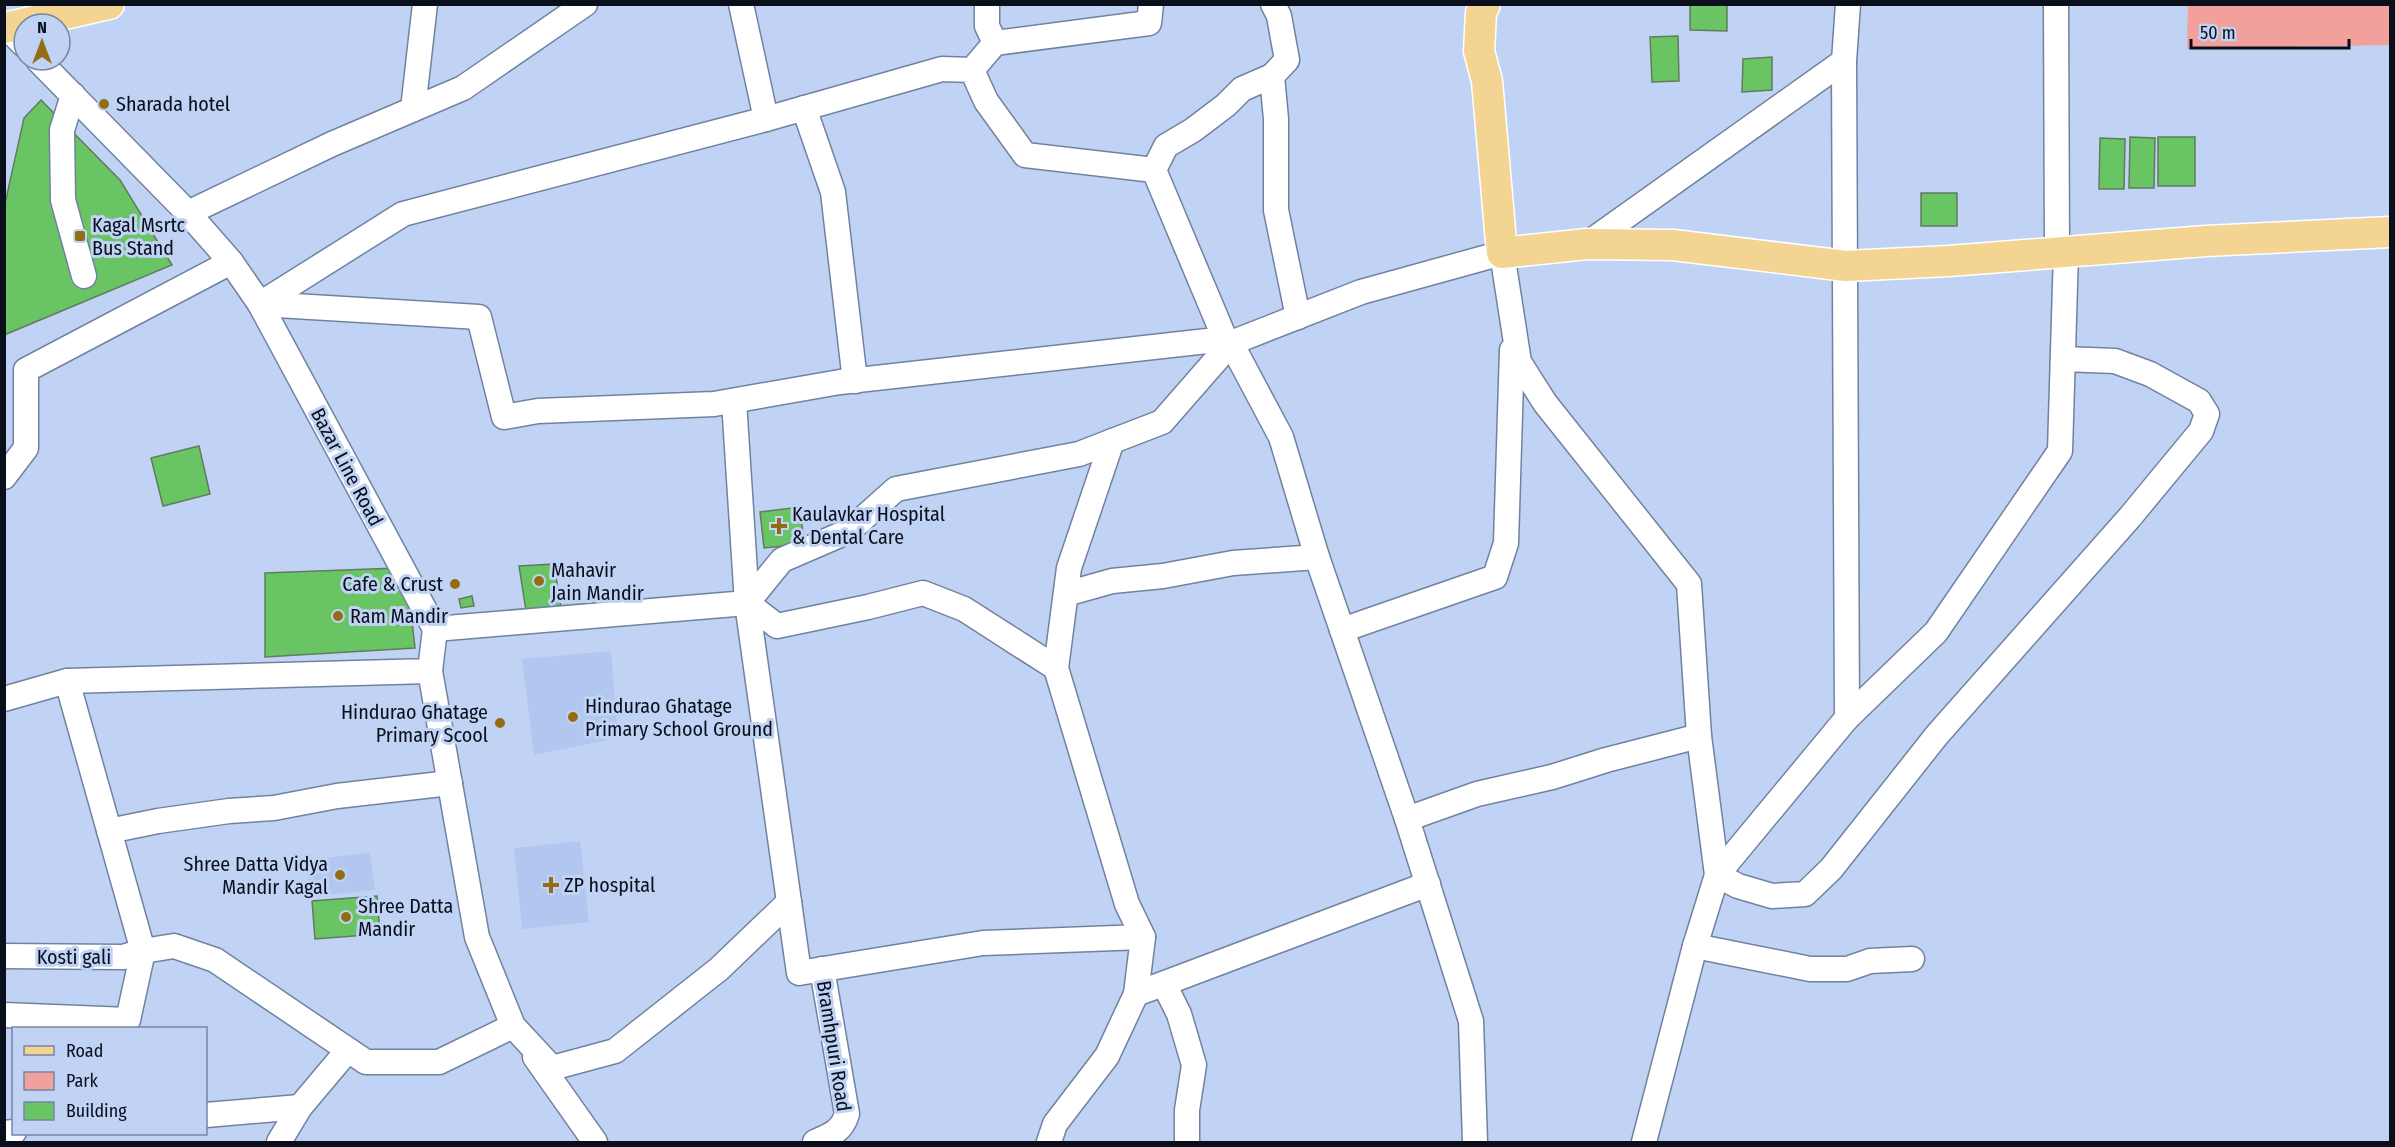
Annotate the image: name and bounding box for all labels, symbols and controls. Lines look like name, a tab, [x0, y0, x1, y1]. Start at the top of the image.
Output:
north arrow	[12, 12, 72, 72]
scale bar	[2191, 12, 2348, 50]
text: N	[37, 18, 47, 37]
text: 50 m	[2200, 22, 2236, 44]
place label: Sharada hotel	[116, 92, 230, 116]
marker: Sharada hotel	[97, 97, 111, 111]
place label: Kagal Msrtc Bus Stand	[92, 213, 186, 260]
marker: Kagal Msrtc Bus Stand	[73, 229, 87, 243]
street label: Bazar Line Road	[306, 404, 388, 530]
place label: Kaulavkar Hospital & Dental Care	[792, 502, 945, 549]
marker: Kaulavkar Hospital & Dental Care	[770, 517, 788, 535]
place label: Mahavir Jain Mandir	[551, 558, 644, 605]
place label: Cafe & Crust	[342, 572, 443, 596]
marker: Mahavir Jain Mandir	[532, 574, 546, 588]
marker: Cafe & Crust	[448, 577, 462, 591]
place label: Ram Mandir	[350, 604, 448, 628]
marker: Ram Mandir	[331, 609, 345, 623]
place label: Hindurao Ghatage Primary School Ground	[585, 694, 773, 741]
place label: Hindurao Ghatage Primary Scool	[341, 700, 488, 747]
marker: Hindurao Ghatage Primary School Ground	[566, 710, 580, 724]
marker: Hindurao Ghatage Primary Scool	[493, 716, 507, 730]
place label: Shree Datta Vidya Mandir Kagal	[184, 852, 328, 899]
marker: Shree Datta Vidya Mandir Kagal	[333, 868, 347, 882]
place label: ZP hospital	[564, 873, 655, 897]
marker: ZP hospital	[542, 876, 560, 894]
place label: Shree Datta Mandir	[358, 894, 453, 941]
marker: Shree Datta Mandir	[339, 910, 353, 924]
street label: Kosti gali	[37, 945, 111, 969]
street label: Bramhpuri Road	[812, 979, 856, 1113]
legend	[12, 1027, 207, 1135]
text: Road	[66, 1040, 103, 1062]
text: Park	[66, 1070, 99, 1092]
text: Building	[66, 1100, 127, 1122]

